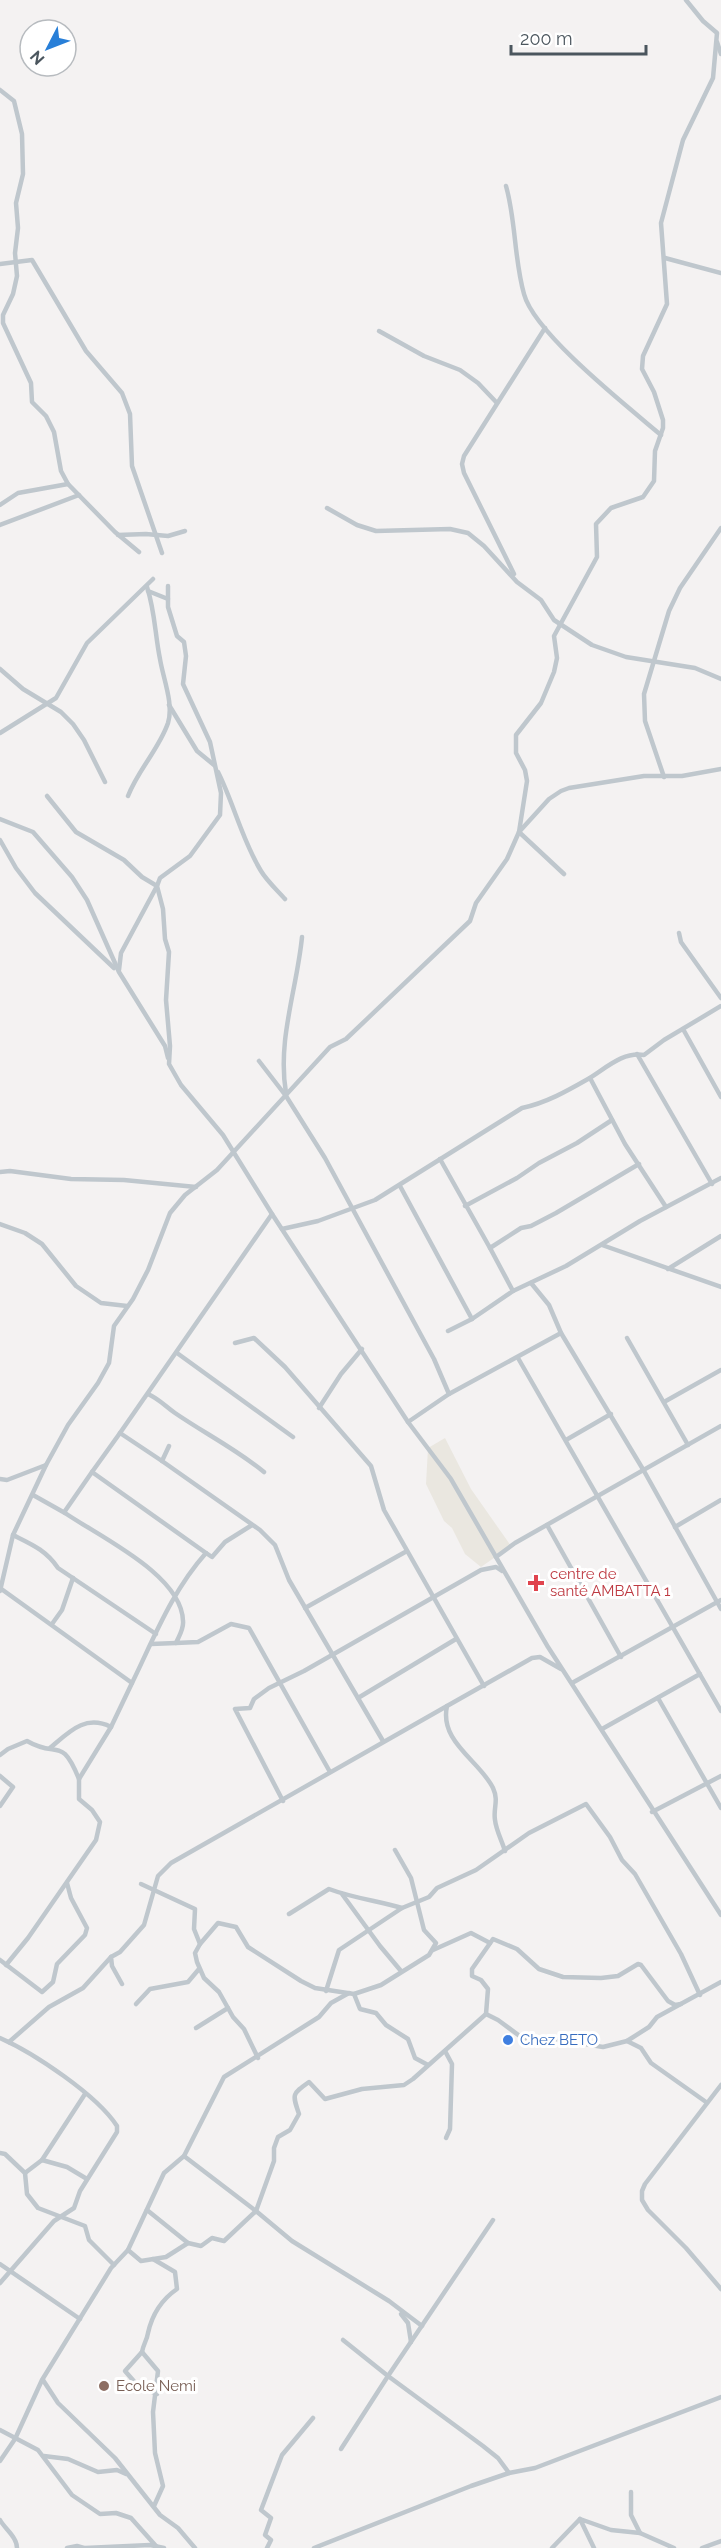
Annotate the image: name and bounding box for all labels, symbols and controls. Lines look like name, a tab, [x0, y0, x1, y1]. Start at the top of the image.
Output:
north arrow	[18, 18, 78, 78]
scale bar	[511, 18, 646, 56]
text: 200 m	[520, 28, 573, 49]
text: N	[26, 47, 48, 69]
place label: centre de santé AMBATTA 1	[550, 1565, 671, 1600]
marker: centre de santé AMBATTA 1	[527, 1574, 545, 1592]
place label: Chez BETO	[520, 2031, 598, 2049]
marker: Chez BETO	[501, 2033, 515, 2047]
place label: Ecole Nemi	[116, 2377, 196, 2395]
marker: Ecole Nemi	[97, 2379, 111, 2393]

